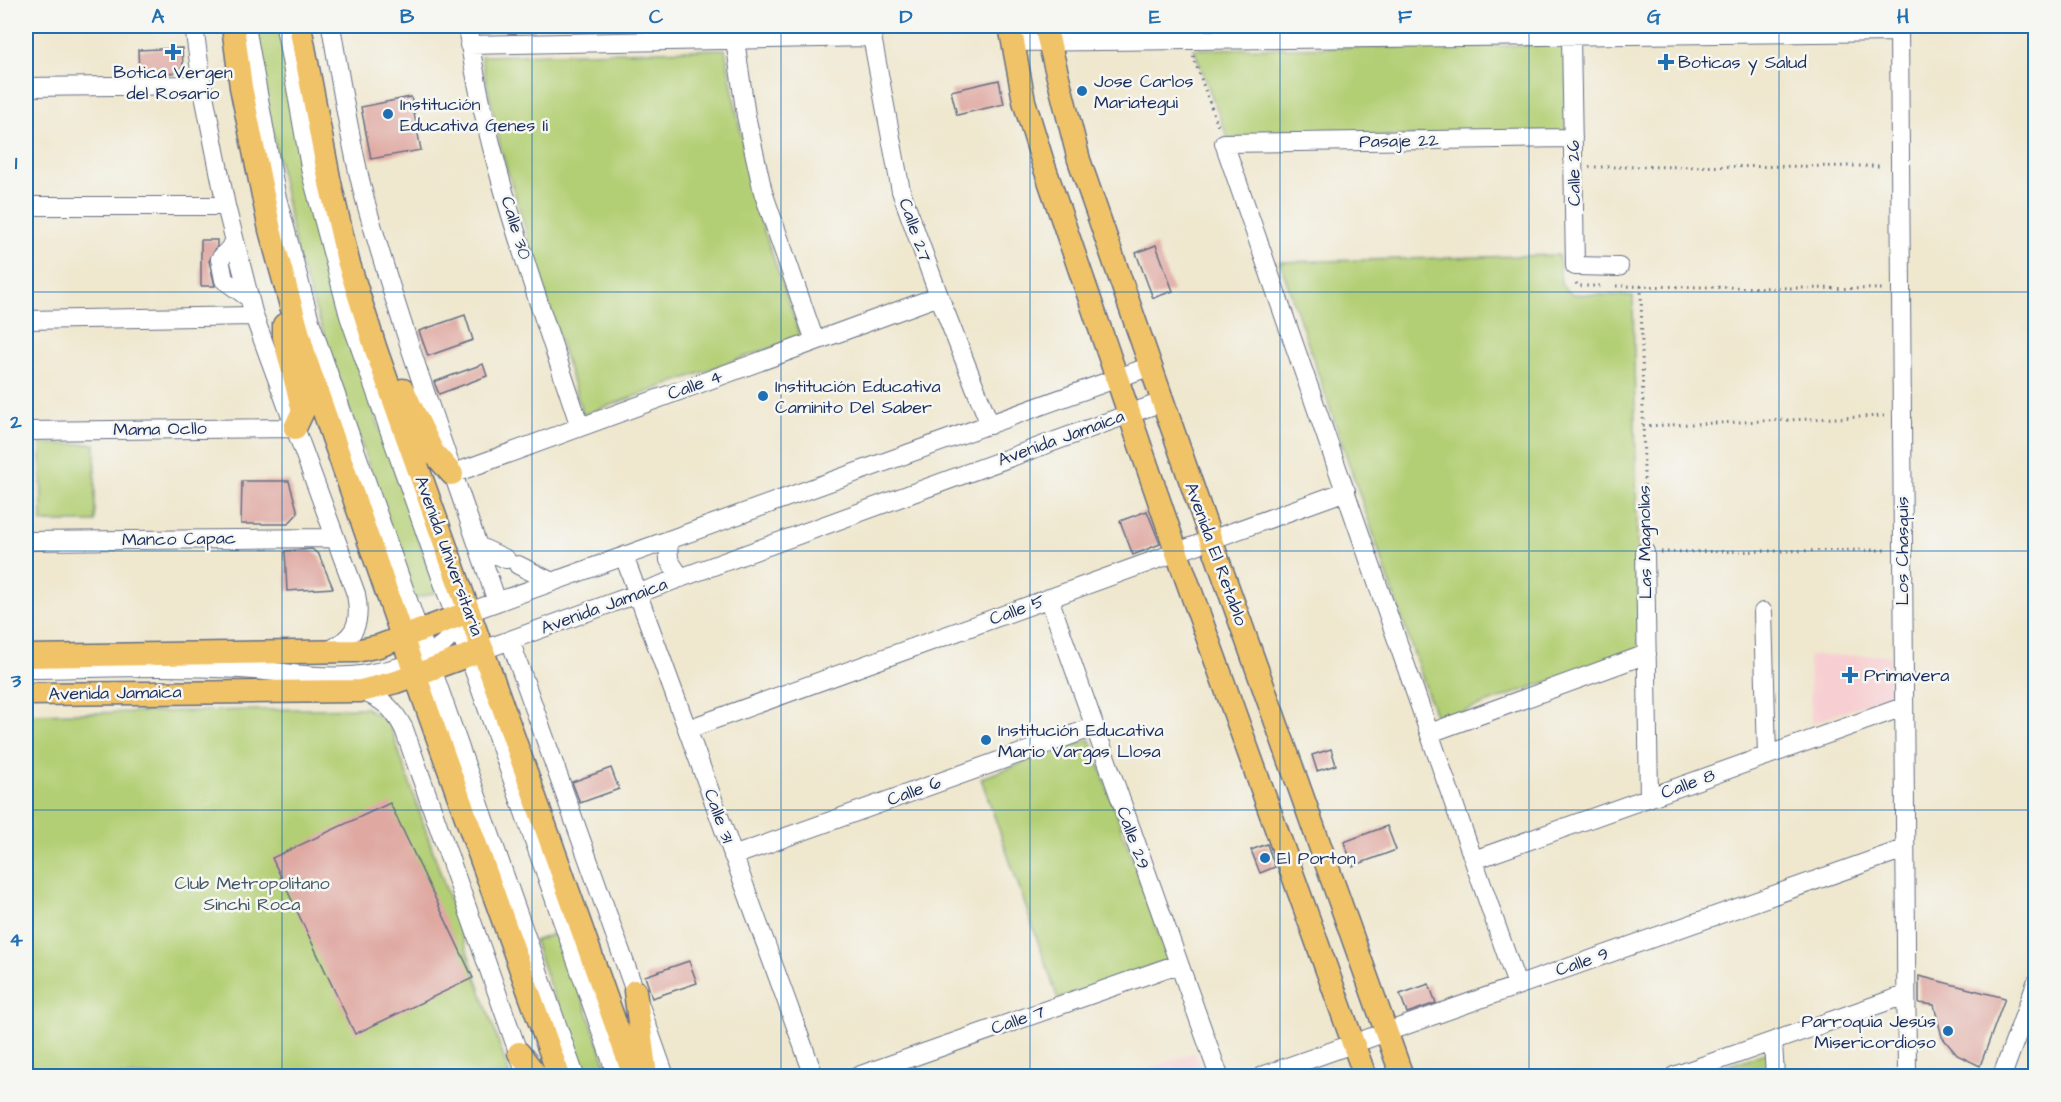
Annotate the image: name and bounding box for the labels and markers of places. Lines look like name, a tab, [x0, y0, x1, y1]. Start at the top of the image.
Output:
marker: Botica Vergen del Rosario	[166, 45, 180, 59]
place label: Boticas y Salud	[1678, 50, 1807, 76]
marker: Boticas y Salud	[1659, 55, 1673, 69]
place label: Botica Vergen del Rosario	[113, 60, 233, 106]
place label: Jose Carlos Mariategui	[1094, 69, 1193, 116]
marker: Jose Carlos Mariategui	[1075, 84, 1089, 98]
place label: Institución Educativa Genes Ii	[400, 92, 548, 138]
marker: Institución Educativa Genes Ii	[381, 107, 395, 121]
place label: Institución Educativa Caminito Del Saber	[775, 374, 941, 420]
marker: Institución Educativa Caminito Del Saber	[756, 389, 770, 403]
place label: Primavera	[1864, 663, 1949, 688]
marker: Primavera	[1841, 666, 1859, 684]
place label: Institución Educativa Mario Vargas Llosa	[998, 718, 1164, 765]
marker: Institución Educativa Mario Vargas Llosa	[979, 733, 993, 747]
place label: El Porton	[1277, 846, 1356, 871]
marker: El Porton	[1258, 851, 1272, 865]
place label: Parroquia Jesús Misericordioso	[1801, 1009, 1936, 1055]
marker: Parroquia Jesús Misericordioso	[1941, 1024, 1955, 1038]

